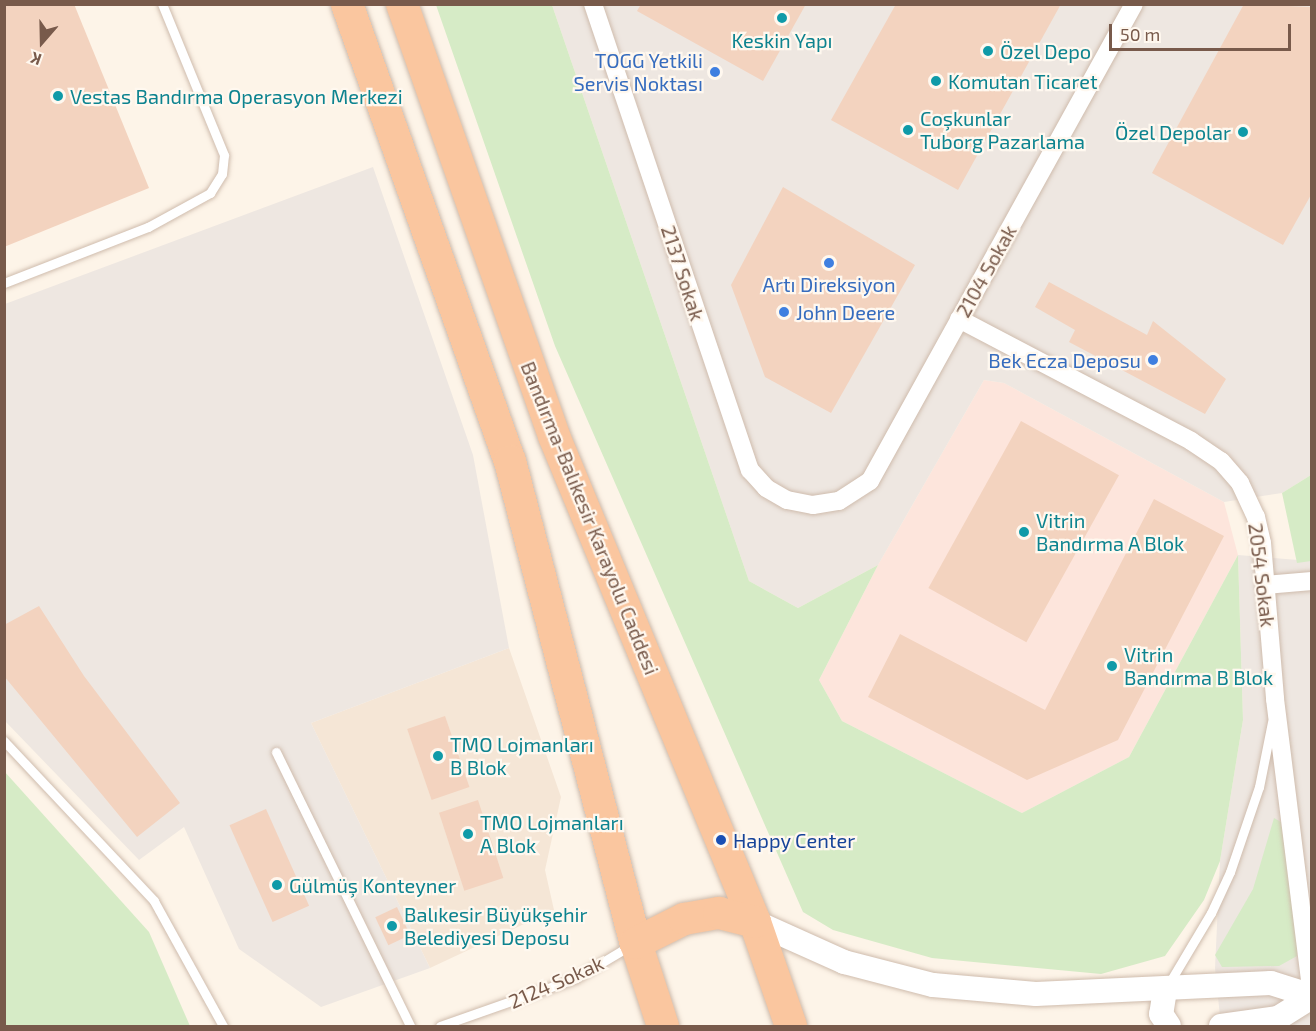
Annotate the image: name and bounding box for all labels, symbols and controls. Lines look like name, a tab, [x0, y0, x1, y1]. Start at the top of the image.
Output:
marker: Keskin Yapı	[775, 11, 789, 25]
north arrow	[12, 12, 72, 72]
scale bar	[1112, 12, 1294, 50]
text: 50 m	[1120, 23, 1160, 45]
place label: Keskin Yapı	[731, 28, 833, 52]
place label: Özel Depo	[1000, 39, 1092, 63]
marker: Özel Depo	[981, 44, 995, 58]
place label: TOGG Yetkili Servis Noktası	[573, 48, 703, 95]
text: K	[28, 49, 44, 70]
marker: TOGG Yetkili Servis Noktası	[708, 65, 722, 79]
place label: Komutan Ticaret	[948, 69, 1098, 93]
marker: Komutan Ticaret	[929, 74, 943, 88]
place label: Vestas Bandırma Operasyon Merkezi	[70, 84, 403, 108]
marker: Vestas Bandırma Operasyon Merkezi	[51, 89, 65, 103]
place label: Coşkunlar Tuborg Pazarlama	[920, 106, 1085, 153]
place label: Özel Depolar	[1114, 120, 1231, 144]
marker: Coşkunlar Tuborg Pazarlama	[901, 123, 915, 137]
marker: Özel Depolar	[1236, 125, 1250, 139]
street label: 2104 Sokak	[951, 221, 1021, 321]
street label: 2137 Sokak	[656, 222, 710, 324]
marker: Artı Direksiyon	[822, 256, 836, 270]
place label: Artı Direksiyon	[763, 272, 895, 296]
place label: John Deere	[796, 300, 895, 324]
marker: John Deere	[777, 305, 791, 319]
place label: Bek Ecza Deposu	[988, 348, 1141, 372]
marker: Bek Ecza Deposu	[1146, 353, 1160, 367]
street label: Bandırma-Balıkesir Karayolu Caddesi	[516, 358, 664, 678]
place label: Vitrin Bandırma A Blok	[1036, 508, 1185, 555]
street label: 2054 Sokak	[1244, 522, 1280, 628]
marker: Vitrin Bandırma A Blok	[1017, 525, 1031, 539]
place label: Vitrin Bandırma B Blok	[1124, 642, 1273, 689]
marker: Vitrin Bandırma B Blok	[1105, 659, 1119, 673]
place label: TMO Lojmanları B Blok	[450, 732, 594, 779]
marker: TMO Lojmanları B Blok	[431, 749, 445, 763]
place label: TMO Lojmanları A Blok	[480, 810, 624, 857]
marker: TMO Lojmanları A Blok	[461, 827, 475, 841]
place label: Happy Center	[733, 828, 856, 852]
marker: Happy Center	[714, 833, 728, 847]
place label: Gülmüş Konteyner	[289, 873, 456, 897]
marker: Gülmüş Konteyner	[270, 878, 284, 892]
place label: Balıkesir Büyükşehir Belediyesi Deposu	[404, 903, 588, 950]
marker: Balıkesir Büyükşehir Belediyesi Deposu	[385, 919, 399, 933]
street label: 2124 Sokak	[505, 950, 607, 1014]

